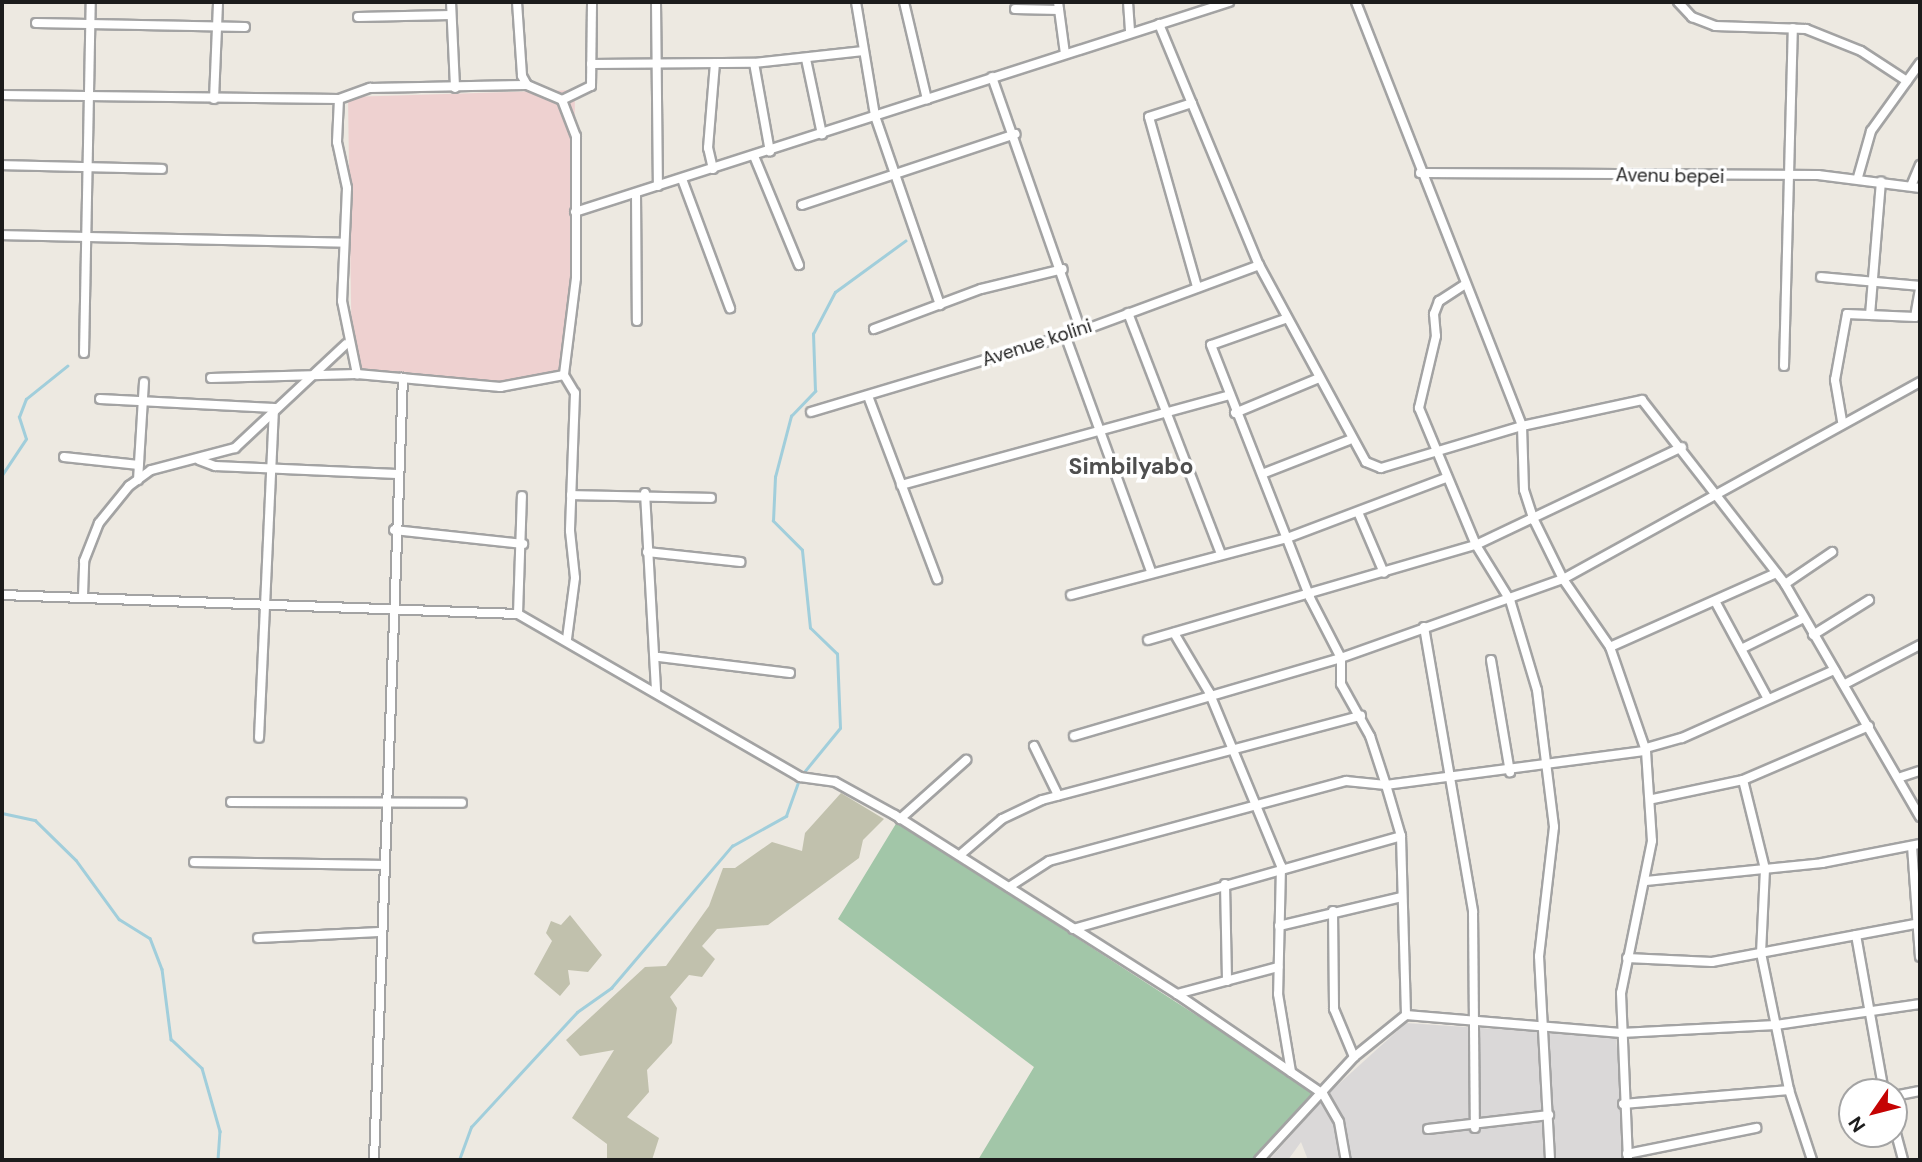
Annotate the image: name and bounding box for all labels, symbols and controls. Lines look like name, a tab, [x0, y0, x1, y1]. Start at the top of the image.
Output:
street label: Avenu bepei	[1615, 164, 1725, 188]
street label: Avenue kolini	[979, 315, 1095, 371]
district label: Simbilyabo	[1069, 452, 1193, 480]
north arrow	[1838, 1078, 1908, 1148]
text: N	[1843, 1111, 1871, 1137]

